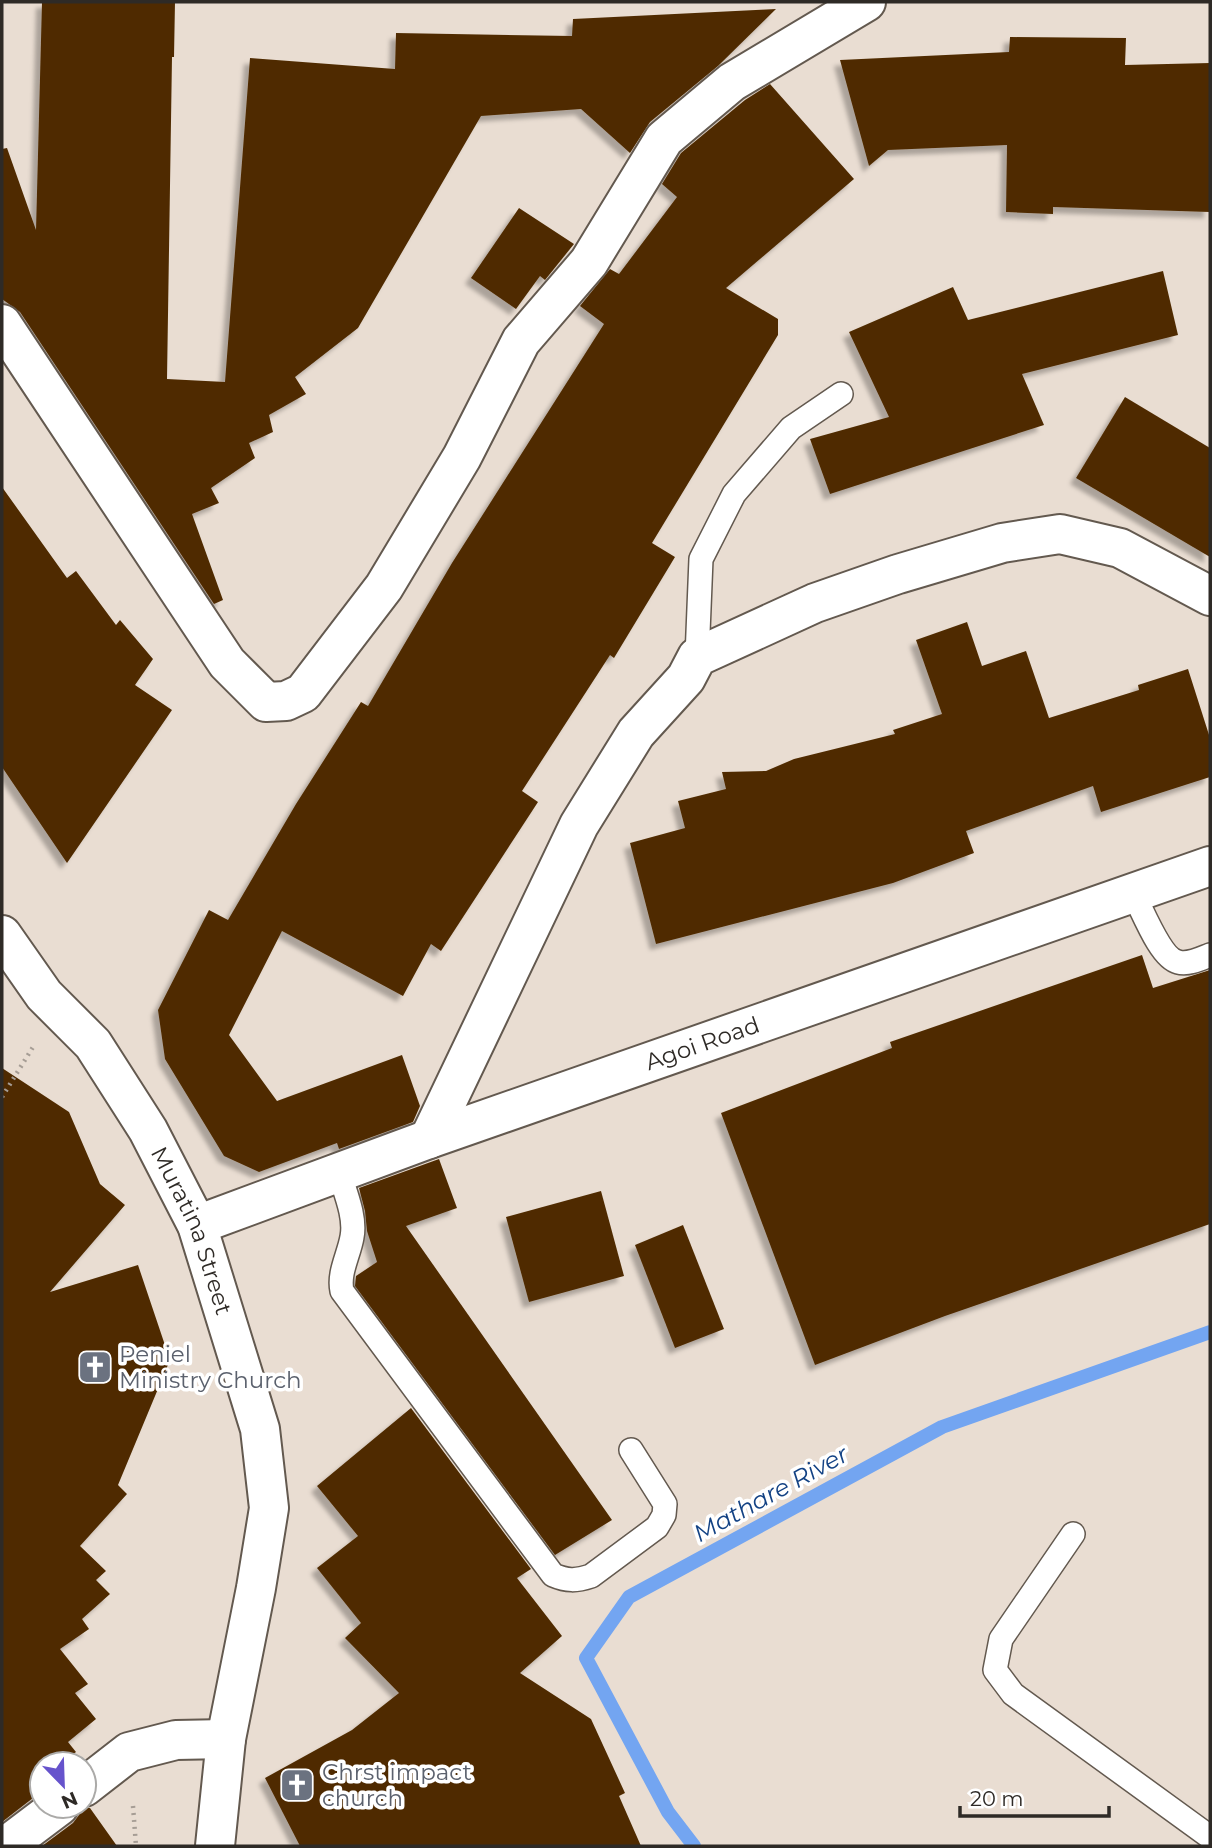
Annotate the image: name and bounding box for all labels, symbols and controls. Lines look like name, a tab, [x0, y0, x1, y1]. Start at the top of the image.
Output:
street label: Agoi Road	[642, 1011, 763, 1076]
street label: Muratina Street	[145, 1142, 238, 1318]
place label: Peniel Ministry Church	[119, 1340, 302, 1394]
church icon: Peniel Ministry Church	[76, 1348, 114, 1386]
water label: Mathare River	[688, 1438, 854, 1548]
north arrow	[28, 1750, 98, 1820]
place label: Chrst impact church	[322, 1758, 472, 1812]
church icon: Chrst impact church	[278, 1766, 316, 1804]
scale bar	[960, 1774, 1109, 1818]
text: 20 m	[970, 1786, 1024, 1811]
text: N	[58, 1787, 81, 1814]

